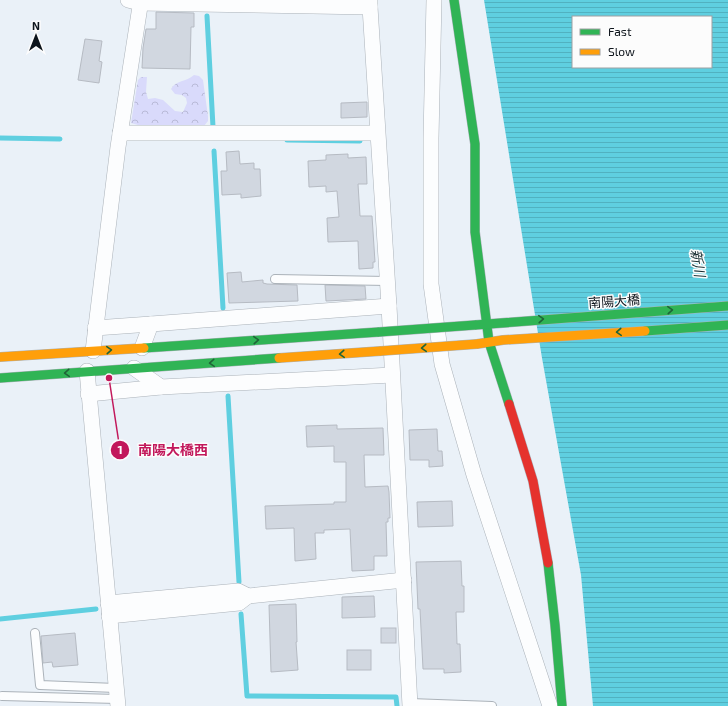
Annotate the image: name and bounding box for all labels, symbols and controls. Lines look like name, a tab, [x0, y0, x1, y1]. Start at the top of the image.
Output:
north arrow	[16, 16, 56, 56]
legend	[572, 16, 712, 68]
text: N	[32, 19, 40, 32]
text: Fast	[608, 24, 632, 38]
text: Slow	[608, 44, 635, 58]
water label: 新川	[688, 248, 709, 280]
street label: 南陽大橋	[587, 291, 641, 311]
one-way arrow	[667, 306, 673, 315]
one-way arrow	[538, 314, 544, 323]
one-way arrow	[616, 328, 622, 337]
one-way arrow	[253, 336, 259, 345]
one-way arrow	[421, 344, 427, 353]
one-way arrow	[106, 345, 112, 354]
one-way arrow	[339, 350, 345, 359]
one-way arrow	[209, 359, 215, 368]
one-way arrow	[64, 368, 70, 377]
callout: 南陽大橋西	[110, 437, 216, 463]
text: 南陽大橋西	[138, 441, 208, 458]
text: 1	[117, 442, 123, 456]

